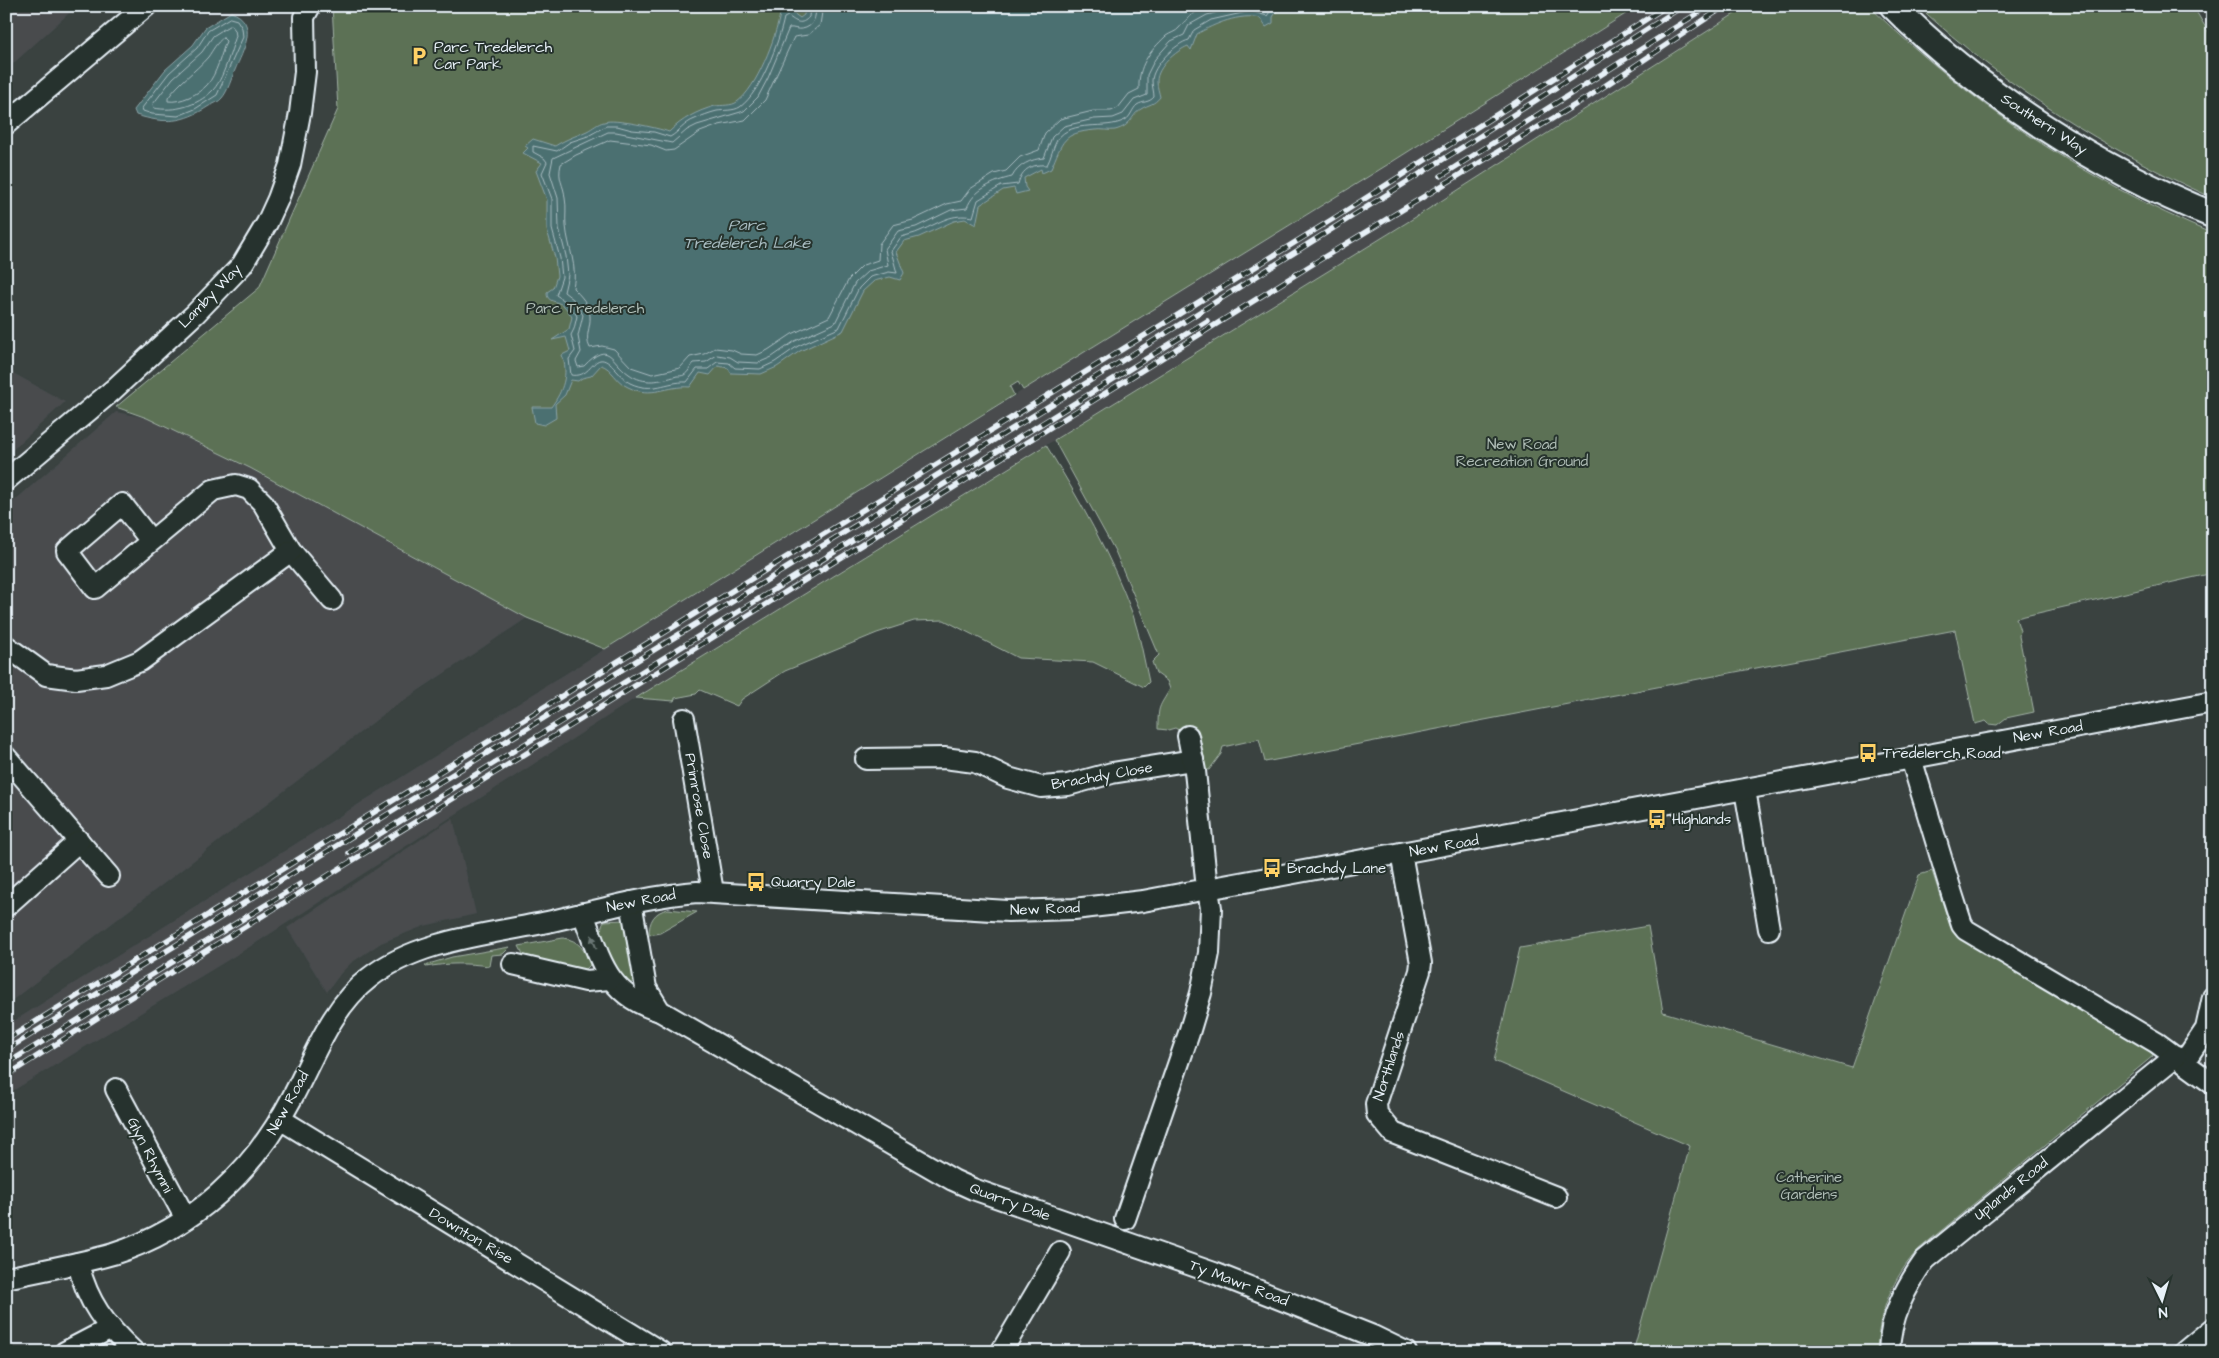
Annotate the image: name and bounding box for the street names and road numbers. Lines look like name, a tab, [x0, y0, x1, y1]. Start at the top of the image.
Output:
street label: Southern Way	[1996, 88, 2091, 161]
street label: Lamby Way	[174, 259, 247, 334]
street label: New Road	[2012, 716, 2085, 748]
street label: Primrose Close	[679, 751, 719, 861]
street label: Brachdy Close	[1050, 757, 1154, 796]
street label: New Road	[1408, 830, 1481, 862]
street label: New Road	[605, 884, 678, 918]
street label: New Road	[1010, 897, 1081, 921]
street label: Northlands	[1368, 1028, 1410, 1104]
street label: New Road	[262, 1067, 314, 1139]
street label: Glyn Rhymni	[121, 1114, 178, 1198]
street label: Uplands Road	[1969, 1152, 2053, 1225]
street label: Quarry Dale	[966, 1178, 1053, 1227]
street label: Downton Rise	[425, 1203, 517, 1269]
street label: Ty Mawr Road	[1186, 1254, 1292, 1313]

